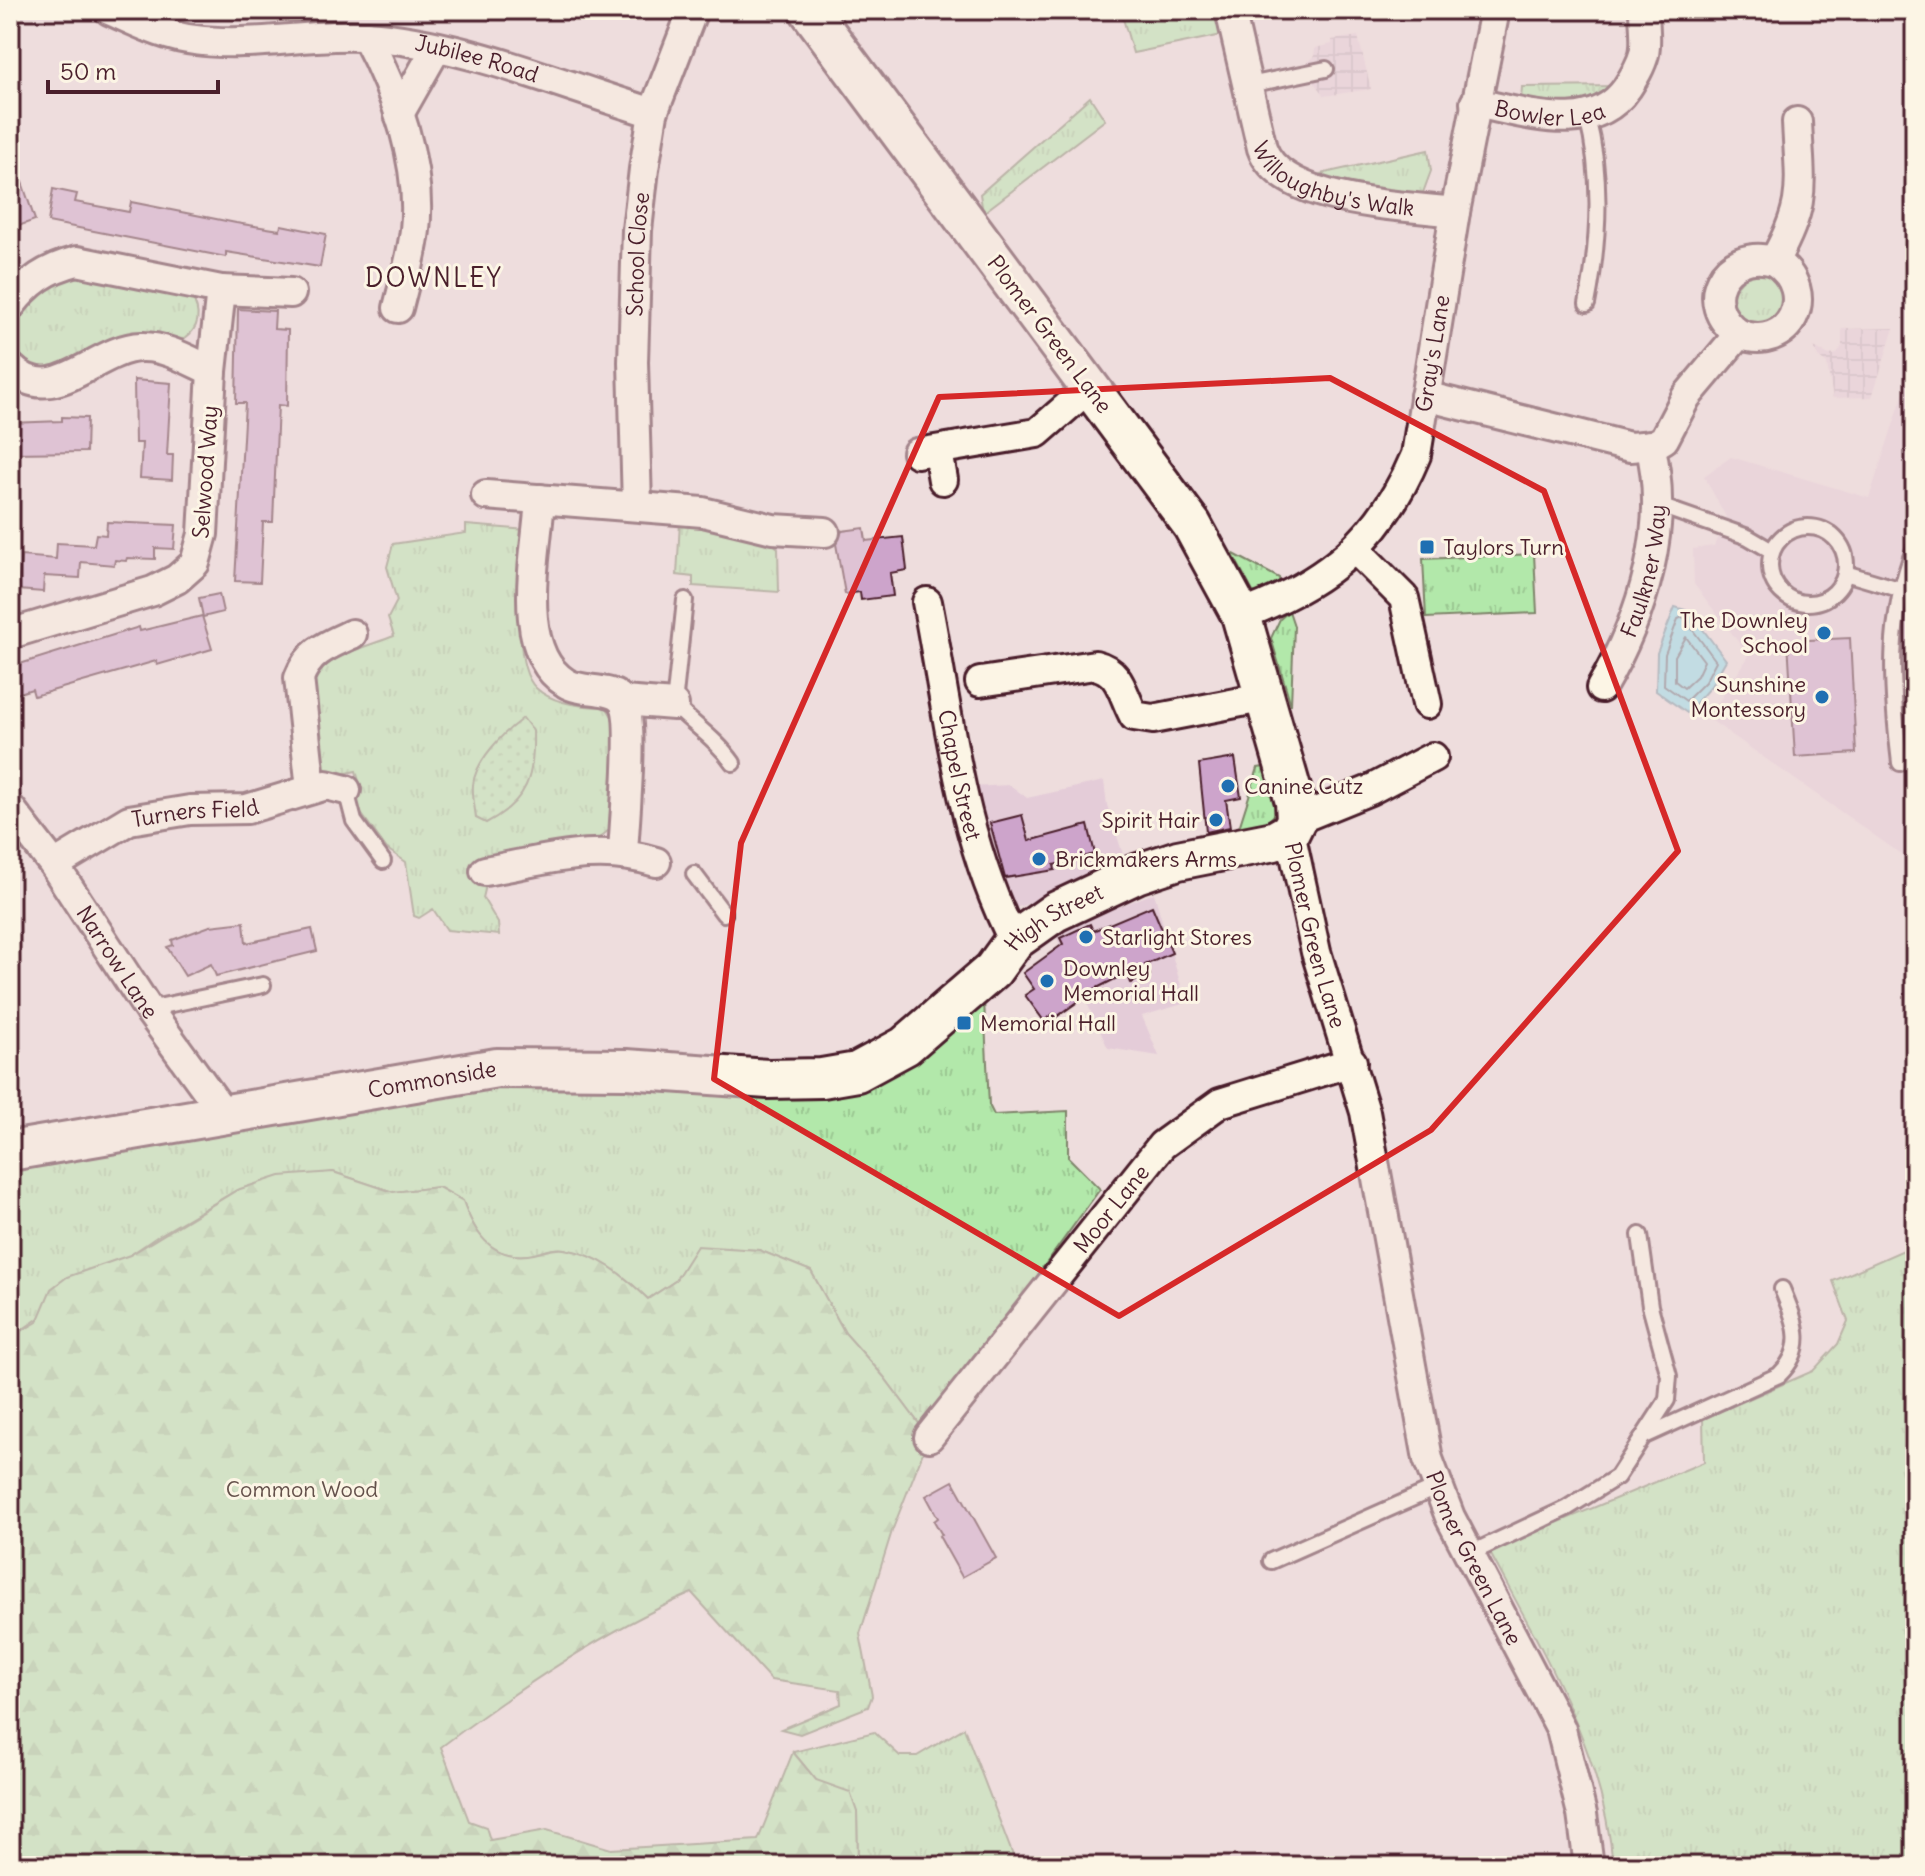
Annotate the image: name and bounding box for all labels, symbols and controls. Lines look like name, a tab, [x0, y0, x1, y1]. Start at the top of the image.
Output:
street label: Jubilee Road	[413, 29, 542, 88]
scale bar	[48, 44, 218, 94]
text: 50 m	[60, 56, 116, 86]
street label: Bowler Lea	[1492, 94, 1609, 132]
street label: Willoughby's Walk	[1247, 137, 1416, 222]
street label: School Close	[620, 190, 655, 317]
street label: Plomer Green Lane	[981, 249, 1119, 419]
district label: DOWNLEY	[365, 261, 503, 294]
street label: Gray's Lane	[1409, 293, 1455, 414]
street label: Selwood Way	[186, 404, 224, 540]
street label: Faulkner Way	[1614, 504, 1671, 642]
place label: Taylors Turn	[1443, 533, 1564, 561]
marker: Taylors Turn	[1418, 538, 1436, 556]
place label: The Downley School	[1679, 606, 1808, 659]
marker: The Downley School	[1815, 624, 1833, 642]
place label: Sunshine Montessory	[1691, 670, 1806, 723]
marker: Sunshine Montessory	[1813, 688, 1831, 706]
street label: Chapel Street	[932, 707, 988, 844]
place label: Canine Cutz	[1244, 772, 1363, 800]
marker: Canine Cutz	[1219, 777, 1237, 795]
street label: Turners Field	[129, 792, 262, 833]
place label: Spirit Hair	[1101, 806, 1200, 834]
marker: Spirit Hair	[1207, 811, 1225, 829]
street label: Plomer Green Lane	[1279, 839, 1352, 1031]
place label: Brickmakers Arms	[1055, 845, 1237, 873]
marker: Brickmakers Arms	[1030, 850, 1048, 868]
street label: High Street	[998, 878, 1107, 956]
street label: Narrow Lane	[70, 900, 164, 1024]
place label: Starlight Stores	[1102, 923, 1252, 951]
marker: Starlight Stores	[1077, 928, 1095, 946]
place label: Downley Memorial Hall	[1063, 954, 1199, 1007]
marker: Downley Memorial Hall	[1038, 972, 1056, 990]
place label: Memorial Hall	[980, 1009, 1116, 1037]
marker: Memorial Hall	[955, 1014, 973, 1032]
street label: Commonside	[365, 1054, 498, 1104]
street label: Moor Lane	[1067, 1159, 1155, 1259]
street label: Plomer Green Lane	[1420, 1467, 1529, 1650]
park label: Common Wood	[226, 1475, 378, 1503]

